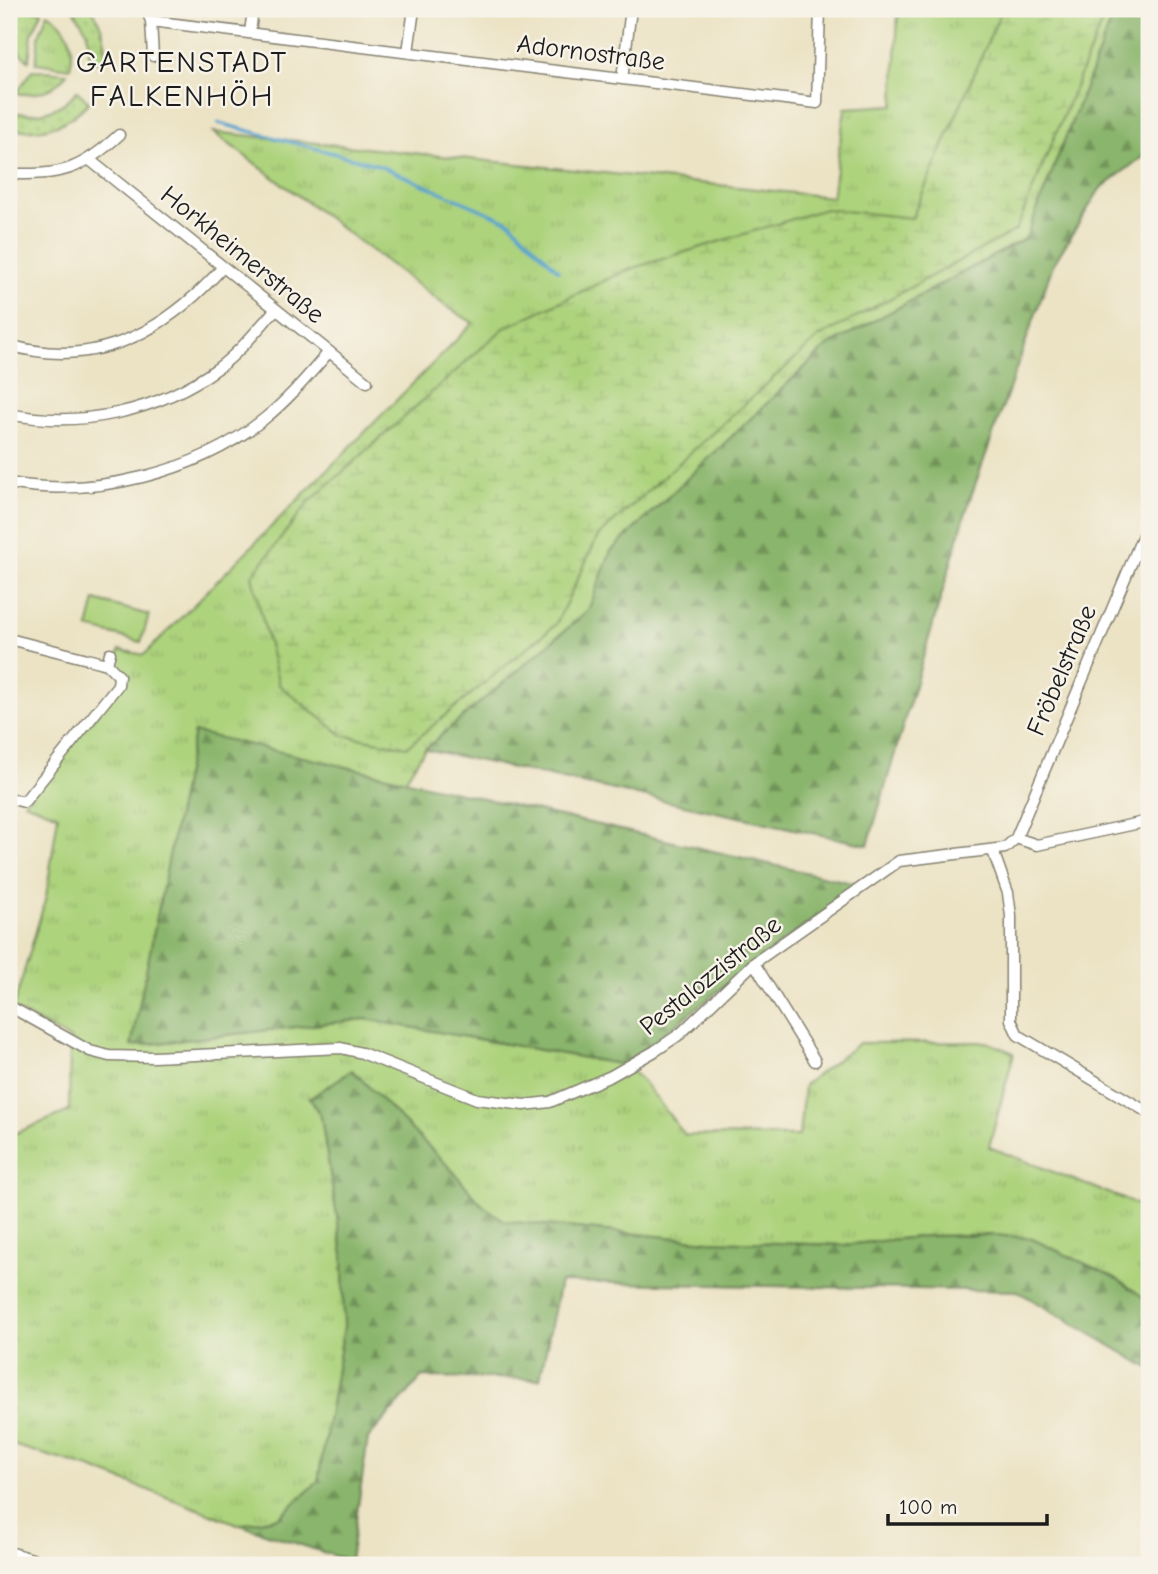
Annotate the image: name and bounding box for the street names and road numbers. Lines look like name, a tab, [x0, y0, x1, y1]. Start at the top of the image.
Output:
street label: Adornostraße	[515, 29, 667, 77]
street label: Horkheimerstraße	[155, 180, 330, 330]
street label: Fröbelstraße	[1021, 600, 1103, 740]
street label: Pestalozzistraße	[634, 910, 787, 1042]

